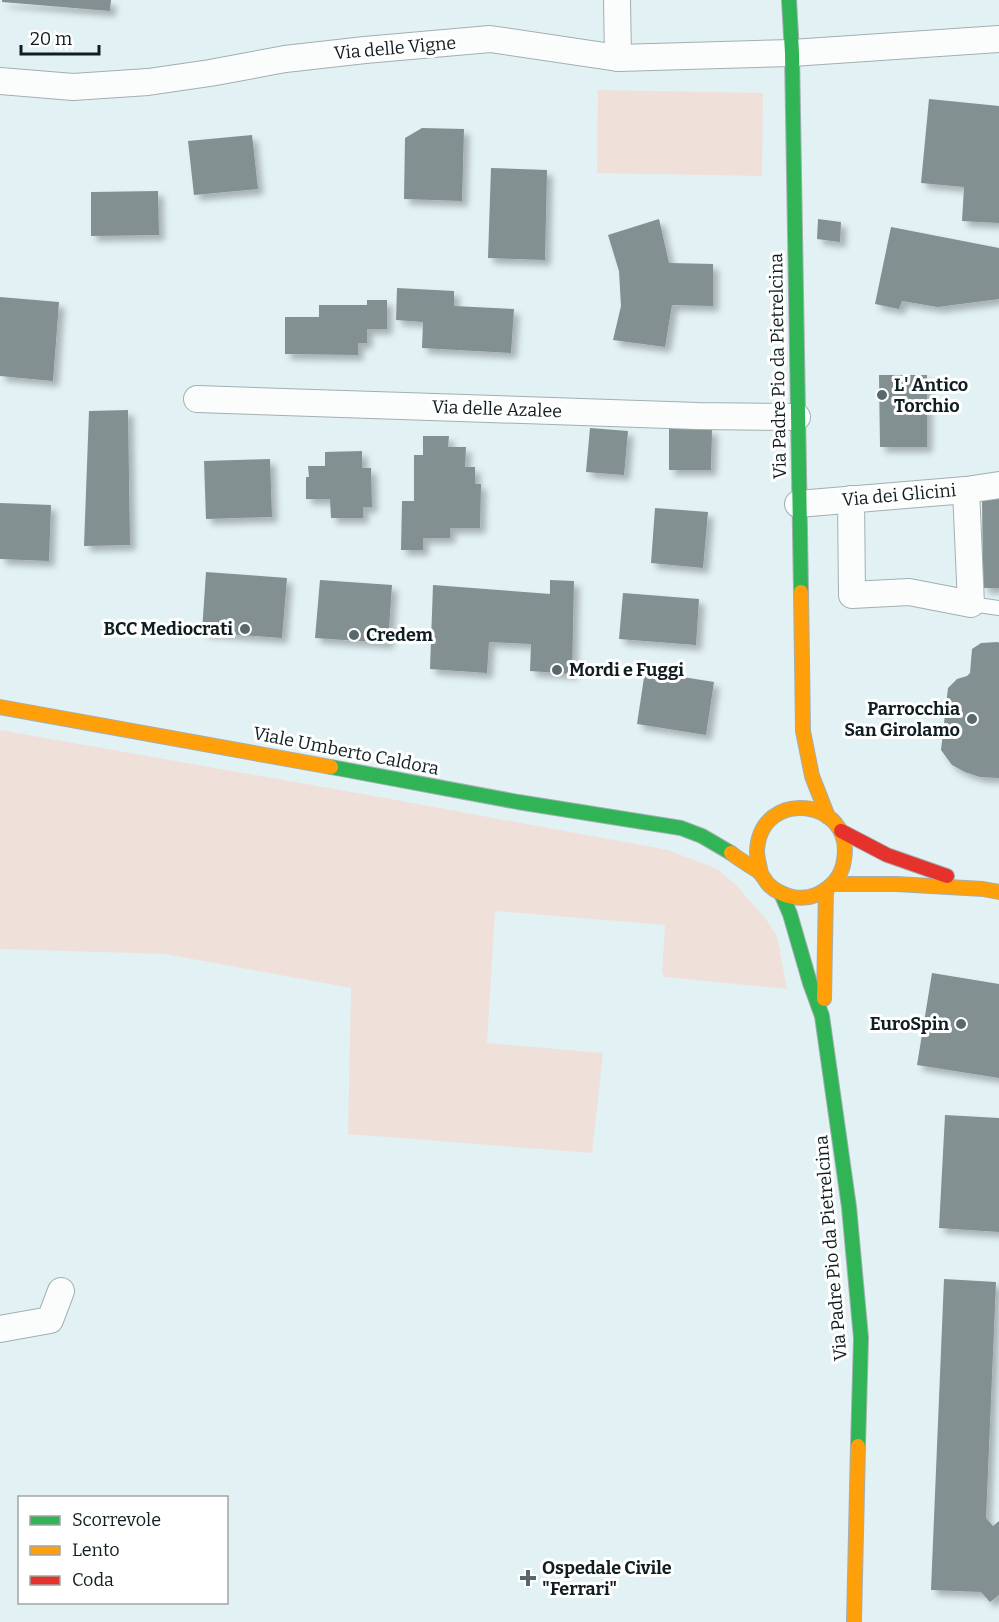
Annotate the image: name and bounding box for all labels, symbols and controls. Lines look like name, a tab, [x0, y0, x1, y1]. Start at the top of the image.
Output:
scale bar	[21, 18, 99, 56]
text: 20 m	[30, 28, 72, 50]
street label: Via delle Vigne	[333, 32, 457, 64]
street label: Via Padre Pio da Pietrelcina	[765, 253, 791, 479]
place label: L' Antico Torchio	[894, 374, 968, 417]
marker: L' Antico Torchio	[875, 388, 889, 402]
street label: Via delle Azalee	[432, 396, 562, 422]
street label: Via dei Glicini	[841, 479, 957, 511]
place label: BCC Mediocrati	[104, 618, 233, 640]
marker: BCC Mediocrati	[238, 622, 252, 636]
place label: Credem	[366, 624, 433, 646]
marker: Credem	[347, 628, 361, 642]
place label: Mordi e Fuggi	[569, 659, 684, 681]
marker: Mordi e Fuggi	[550, 663, 564, 677]
place label: Parrocchia San Girolamo	[844, 698, 960, 741]
marker: Parrocchia San Girolamo	[965, 712, 979, 726]
street label: Viale Umberto Caldora	[251, 722, 441, 780]
place label: EuroSpin	[870, 1013, 949, 1035]
marker: EuroSpin	[954, 1017, 968, 1031]
street label: Via Padre Pio da Pietrelcina	[810, 1134, 852, 1362]
legend	[18, 1496, 228, 1604]
text: Scorrevole	[72, 1509, 161, 1531]
text: Lento	[72, 1539, 120, 1561]
place label: Ospedale Civile "Ferrari"	[542, 1557, 672, 1600]
text: Coda	[72, 1569, 114, 1591]
marker: Ospedale Civile "Ferrari"	[519, 1569, 537, 1587]

